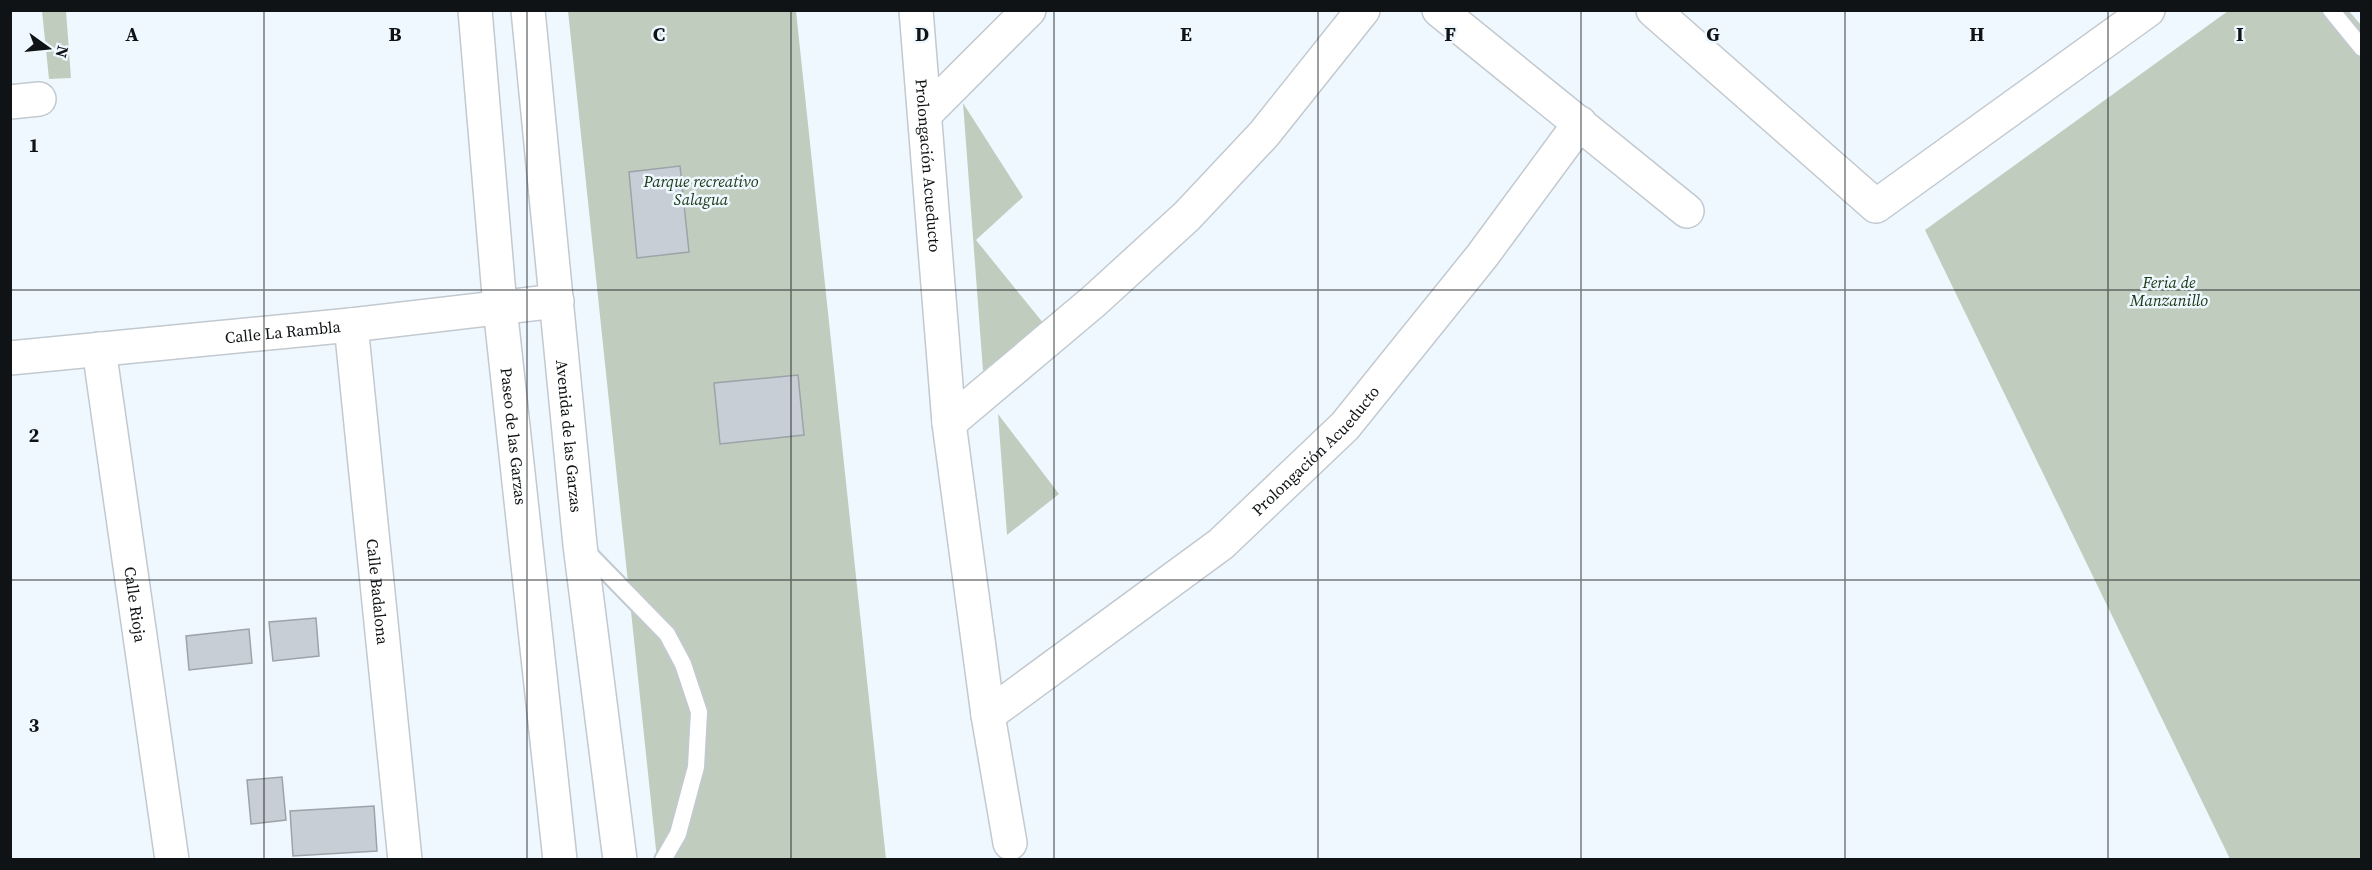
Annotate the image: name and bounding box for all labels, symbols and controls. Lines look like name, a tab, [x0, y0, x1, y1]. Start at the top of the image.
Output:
north arrow	[18, 18, 78, 78]
text: A	[125, 20, 139, 48]
text: B	[388, 20, 402, 48]
text: C	[653, 20, 665, 48]
text: D	[915, 20, 929, 48]
text: E	[1180, 20, 1192, 48]
text: F	[1444, 20, 1456, 48]
text: G	[1706, 20, 1720, 48]
text: H	[1969, 20, 1985, 48]
text: I	[2236, 20, 2244, 48]
text: N	[50, 43, 75, 61]
street label: Prolongación Acueducto	[911, 78, 946, 253]
text: 1	[29, 131, 39, 159]
park label: Parque recreativo Salagua	[642, 170, 759, 210]
park label: Feria de Manzanillo	[2129, 271, 2208, 311]
street label: Calle La Rambla	[224, 315, 342, 348]
street label: Avenida de las Garzas	[551, 359, 588, 514]
street label: Paseo de las Garzas	[496, 366, 532, 506]
street label: Prolongación Acueducto	[1247, 381, 1384, 520]
text: 2	[29, 421, 40, 449]
street label: Calle Badalona	[362, 538, 394, 647]
street label: Calle Rioja	[119, 565, 152, 645]
text: 3	[29, 711, 40, 739]

